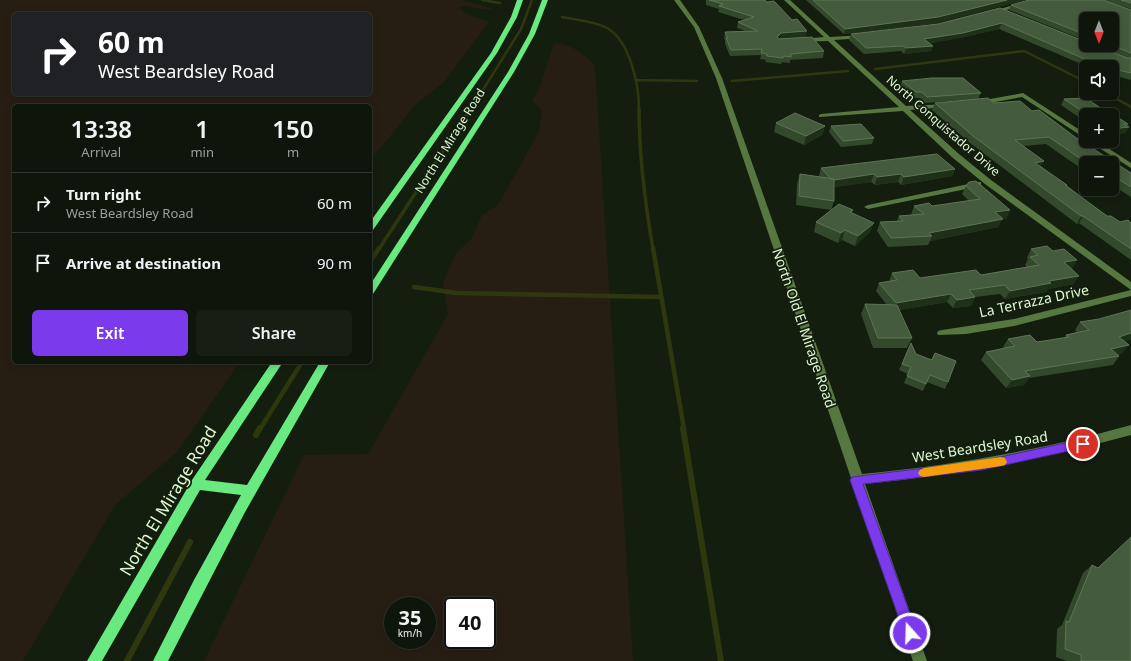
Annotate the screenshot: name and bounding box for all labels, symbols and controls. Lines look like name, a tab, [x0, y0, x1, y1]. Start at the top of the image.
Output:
north arrow	[1079, 12, 1119, 52]
map controls	[1079, 12, 1119, 196]
text: 60 m	[98, 23, 165, 61]
icon: right	[32, 28, 84, 80]
text: West Beardsley Road	[98, 59, 275, 83]
button: sound	[1079, 60, 1119, 100]
street label: North Conquistador Drive	[883, 71, 1004, 180]
street label: North El Mirage Road	[410, 85, 489, 196]
button: +	[1079, 108, 1119, 148]
text: 13:38	[70, 112, 132, 145]
text: 1	[195, 112, 209, 145]
text: 150	[272, 112, 314, 145]
text: Arrival	[81, 143, 121, 161]
text: min	[190, 143, 214, 161]
text: m	[287, 143, 299, 161]
button: −	[1079, 156, 1119, 196]
text: Turn right	[66, 184, 141, 204]
icon: right	[32, 192, 54, 214]
text: 60 m	[317, 193, 352, 213]
text: West Beardsley Road	[66, 204, 194, 222]
street label: North Old El Mirage Road	[768, 246, 841, 410]
icon: arrive	[32, 252, 54, 274]
text: Arrive at destination	[66, 253, 221, 273]
text: 90 m	[317, 253, 352, 273]
street label: La Terrazza Drive	[977, 280, 1091, 321]
button: Exit	[32, 310, 188, 356]
button: Share	[196, 310, 352, 356]
street label: North El Mirage Road	[114, 422, 221, 580]
street label: West Beardsley Road	[911, 426, 1049, 467]
pin	[1066, 427, 1100, 461]
icon: arrive	[1072, 433, 1094, 455]
speed limit sign: 40	[444, 597, 496, 649]
text: 35	[399, 604, 421, 631]
position arrow	[889, 612, 931, 654]
text: km/h	[398, 626, 422, 640]

